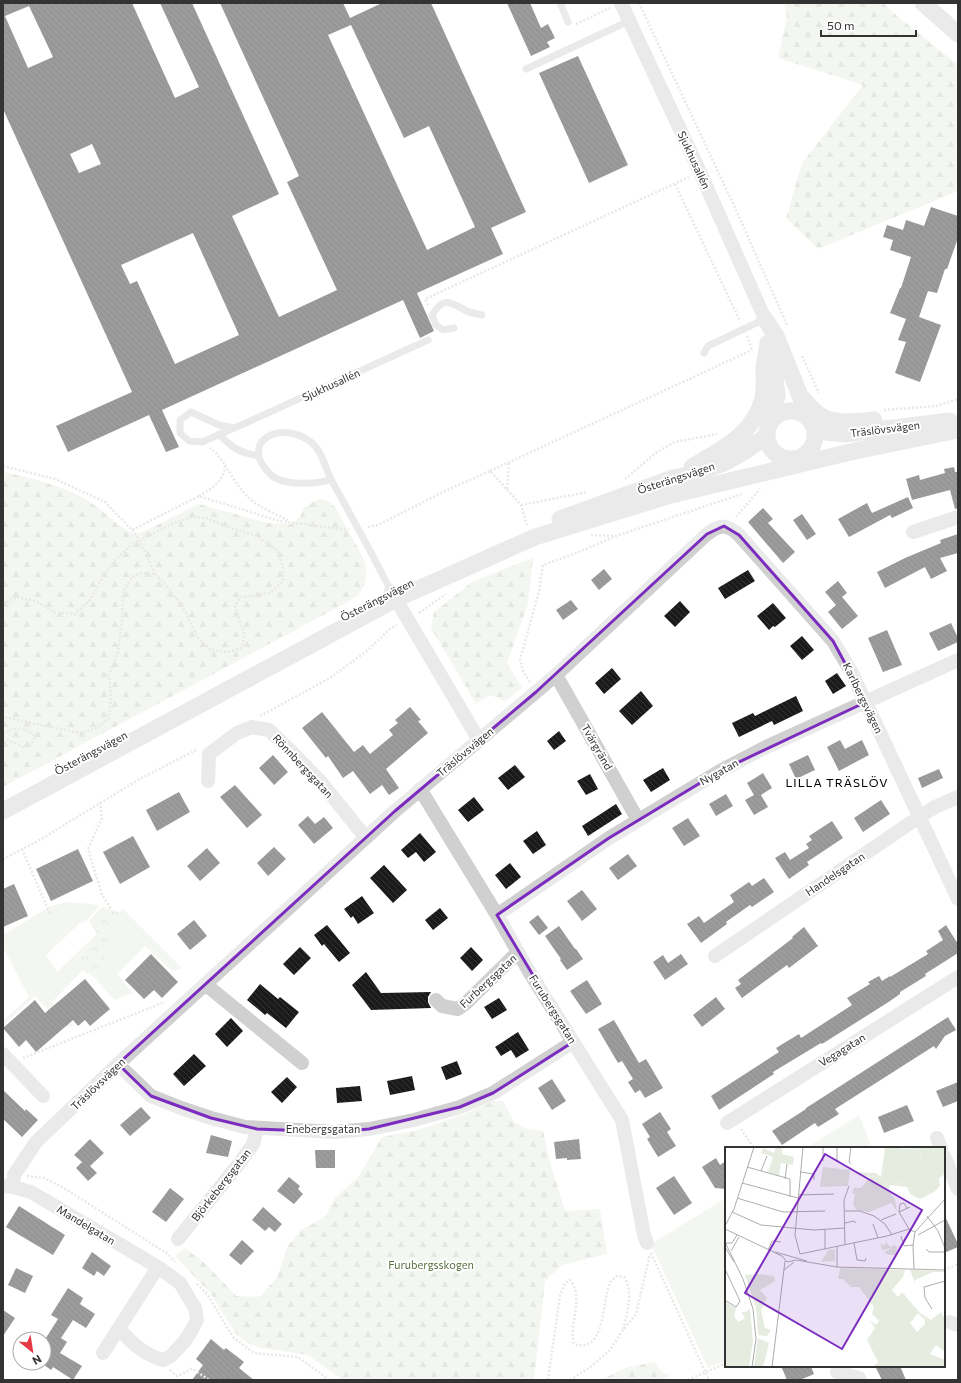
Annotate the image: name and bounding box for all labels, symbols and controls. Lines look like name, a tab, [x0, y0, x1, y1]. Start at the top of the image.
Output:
scale bar	[821, 12, 916, 38]
text: 50 m	[827, 18, 855, 32]
street label: Sjukhusallén	[675, 129, 714, 191]
street label: Sjukhusallén	[300, 365, 362, 404]
street label: Träslövsvägen	[849, 418, 920, 439]
street label: Österängsvägen	[635, 458, 716, 496]
street label: Österängsvägen	[337, 575, 416, 624]
street label: Karlbergsvägen	[841, 660, 886, 735]
street label: Tvärgränd	[579, 722, 616, 772]
street label: Träslövsvägen	[434, 724, 496, 779]
street label: Österängsvägen	[52, 727, 129, 777]
street label: Rönnbergsgatan	[271, 731, 336, 800]
street label: Nygatan	[697, 756, 740, 787]
district label: LILLA TRÄSLÖV	[785, 775, 889, 789]
street label: Handelsgatan	[803, 849, 867, 898]
street label: Furbergsgatan	[457, 951, 519, 1010]
street label: Furubergsgatan	[527, 972, 580, 1046]
street label: Vegagatan	[816, 1030, 867, 1069]
street label: Träslövsvägen	[68, 1055, 127, 1113]
street label: Enebergsgatan	[286, 1122, 360, 1135]
street label: Björkebergsgatan	[188, 1146, 253, 1223]
inset map	[725, 1147, 945, 1367]
street label: Mandelgatan	[55, 1202, 118, 1247]
park label: Furubergsskogen	[388, 1258, 474, 1271]
north arrow	[12, 1331, 52, 1371]
text: N	[30, 1352, 44, 1368]

